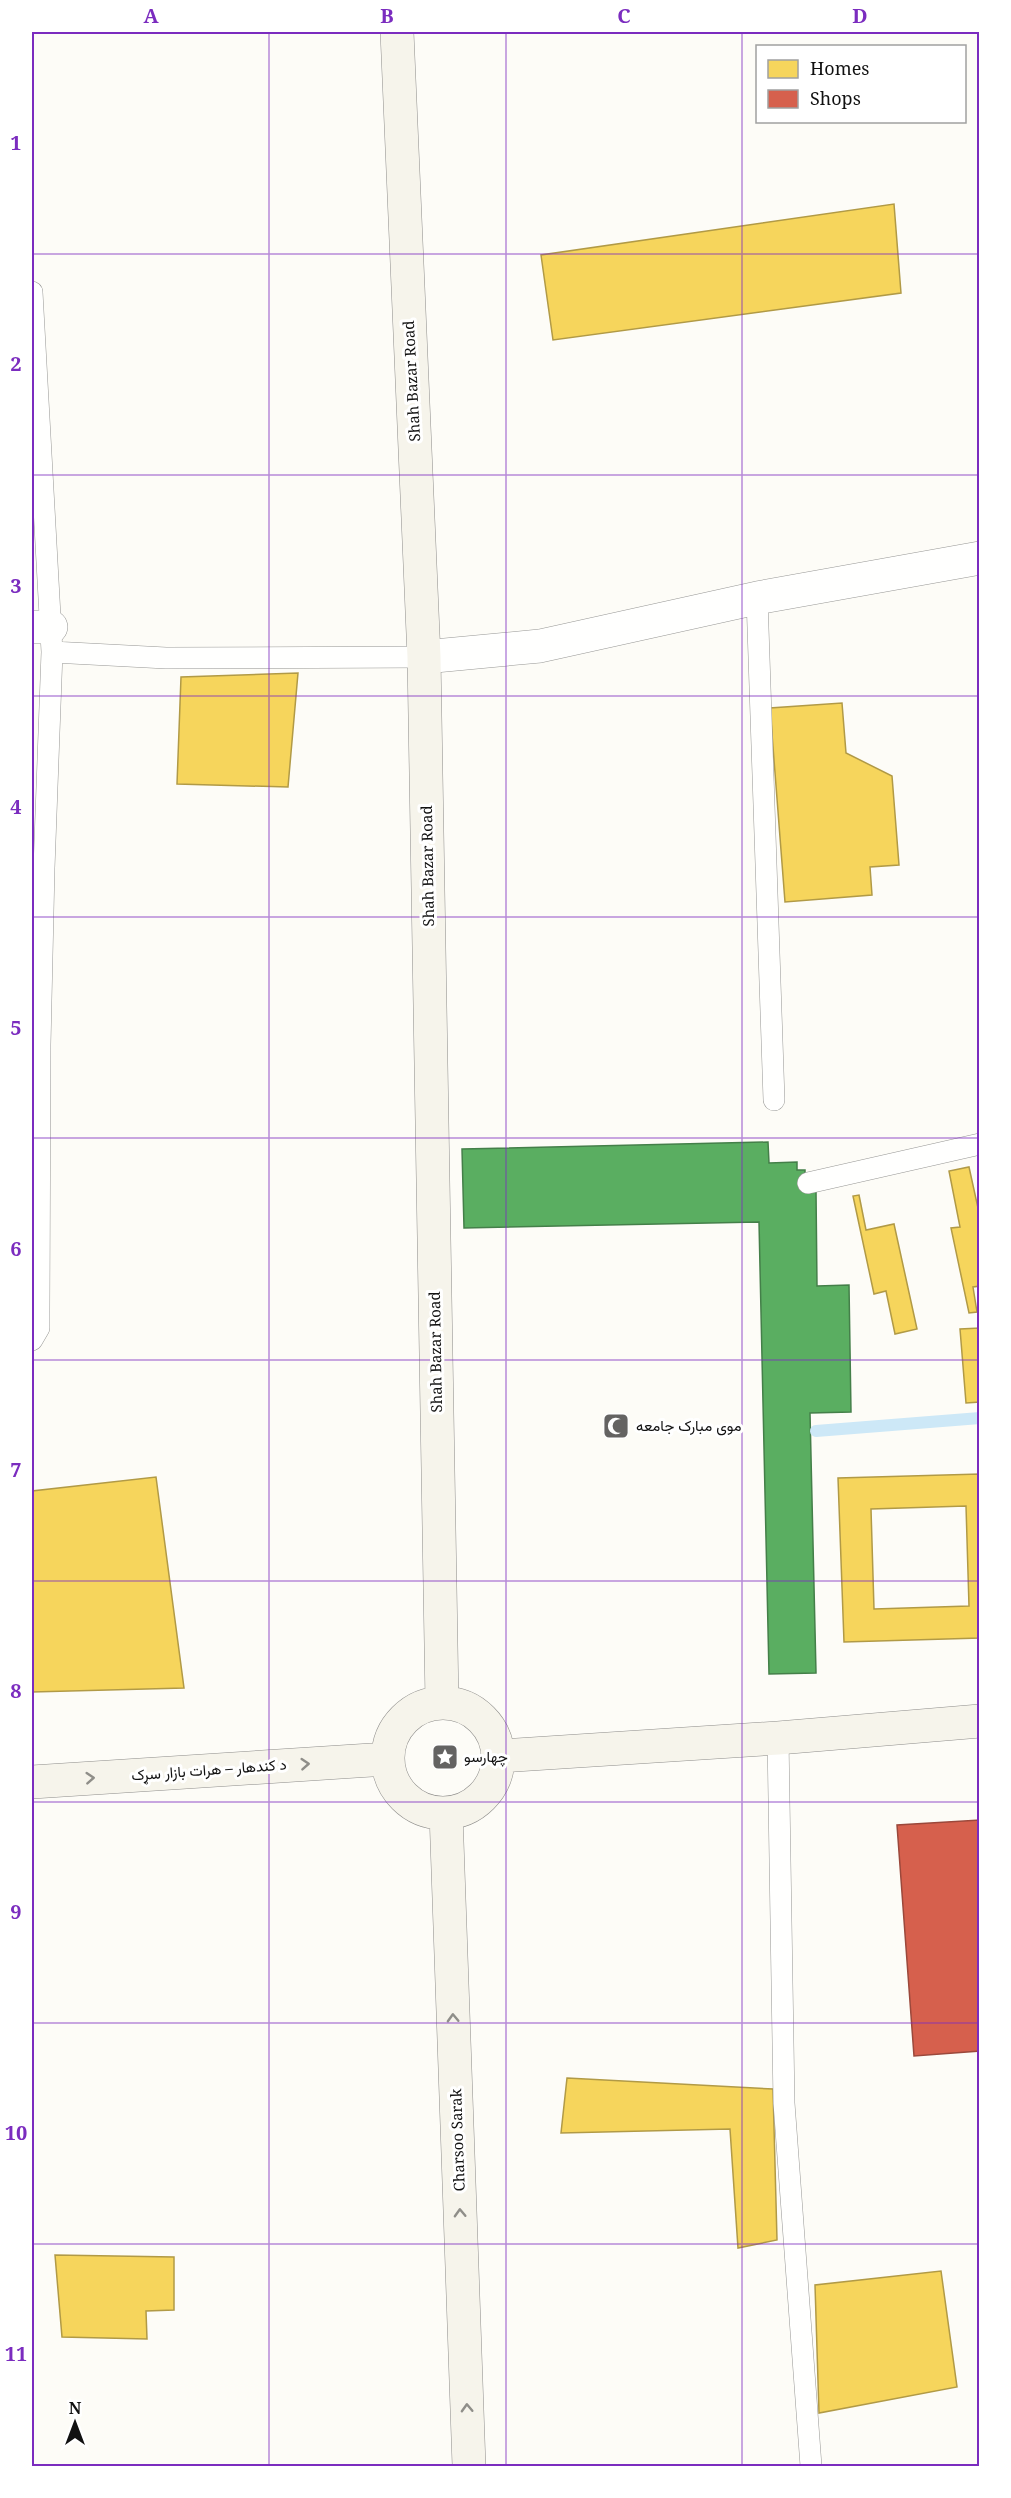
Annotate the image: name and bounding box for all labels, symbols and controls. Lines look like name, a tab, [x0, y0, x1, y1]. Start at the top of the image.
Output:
text: A	[143, 2, 159, 29]
text: B	[380, 2, 394, 29]
text: C	[617, 2, 631, 29]
text: D	[852, 2, 868, 29]
legend	[756, 45, 966, 123]
text: Homes	[810, 56, 869, 80]
text: Shops	[810, 86, 861, 110]
text: 1	[10, 129, 22, 156]
street label: Shah Bazar Road	[398, 320, 424, 442]
text: 2	[10, 350, 22, 377]
text: 3	[10, 572, 22, 599]
text: 4	[10, 793, 22, 820]
street label: Shah Bazar Road	[416, 805, 438, 927]
text: 5	[10, 1014, 22, 1041]
text: 6	[10, 1235, 22, 1262]
street label: Shah Bazar Road	[424, 1291, 446, 1413]
mosque icon: موی مبارک جامعه	[601, 1411, 631, 1441]
place label: موی مبارک جامعه	[636, 1415, 741, 1436]
text: 7	[10, 1456, 22, 1483]
text: 8	[10, 1677, 22, 1704]
place icon: چهارسو	[430, 1742, 460, 1772]
place label: چهارسو	[464, 1746, 508, 1767]
street label: د کندهار – هرات بازار سړک	[131, 1754, 287, 1785]
one-way arrow	[301, 1758, 310, 1771]
one-way arrow	[85, 1772, 94, 1785]
text: 9	[10, 1898, 22, 1925]
one-way arrow	[447, 2014, 460, 2023]
street label: Charsoo Sarak	[445, 2088, 469, 2192]
text: 10	[5, 2119, 27, 2146]
one-way arrow	[454, 2209, 467, 2218]
text: 11	[5, 2340, 27, 2367]
north arrow	[45, 2393, 105, 2453]
text: N	[69, 2397, 82, 2419]
one-way arrow	[461, 2404, 474, 2413]

